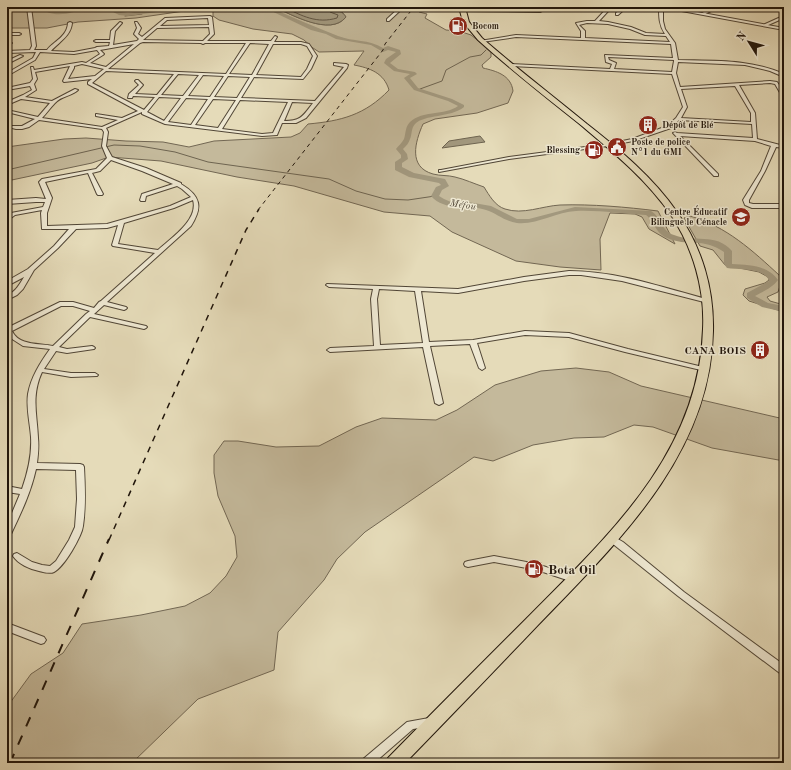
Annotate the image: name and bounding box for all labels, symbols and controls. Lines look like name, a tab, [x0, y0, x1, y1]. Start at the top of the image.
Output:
fuel station icon: Bocom	[447, 15, 469, 37]
place label: Bocom	[472, 22, 499, 31]
north arrow	[729, 22, 769, 62]
text: N	[735, 30, 749, 44]
building icon: Dépôt de Blé	[637, 114, 659, 136]
place label: Dépôt de Blé	[662, 121, 714, 130]
public building icon: Poste de police N°1 du GMI	[606, 136, 628, 158]
place label: Poste de police N°1 du GMI	[631, 138, 690, 157]
fuel station icon: Blessing	[583, 139, 605, 161]
place label: Blessing	[546, 146, 580, 155]
water label: Méfou	[448, 198, 477, 213]
place label: Centre Éducatif Bilingue le Cénacle	[650, 205, 728, 227]
school or university icon: Centre Éducatif Bilingue le Cénacle	[730, 206, 752, 228]
building icon: CANA BOIS	[749, 339, 771, 361]
place label: CANA BOIS	[685, 346, 746, 357]
fuel station icon: Bota Oil	[523, 558, 545, 580]
place label: Bota Oil	[548, 564, 596, 577]

